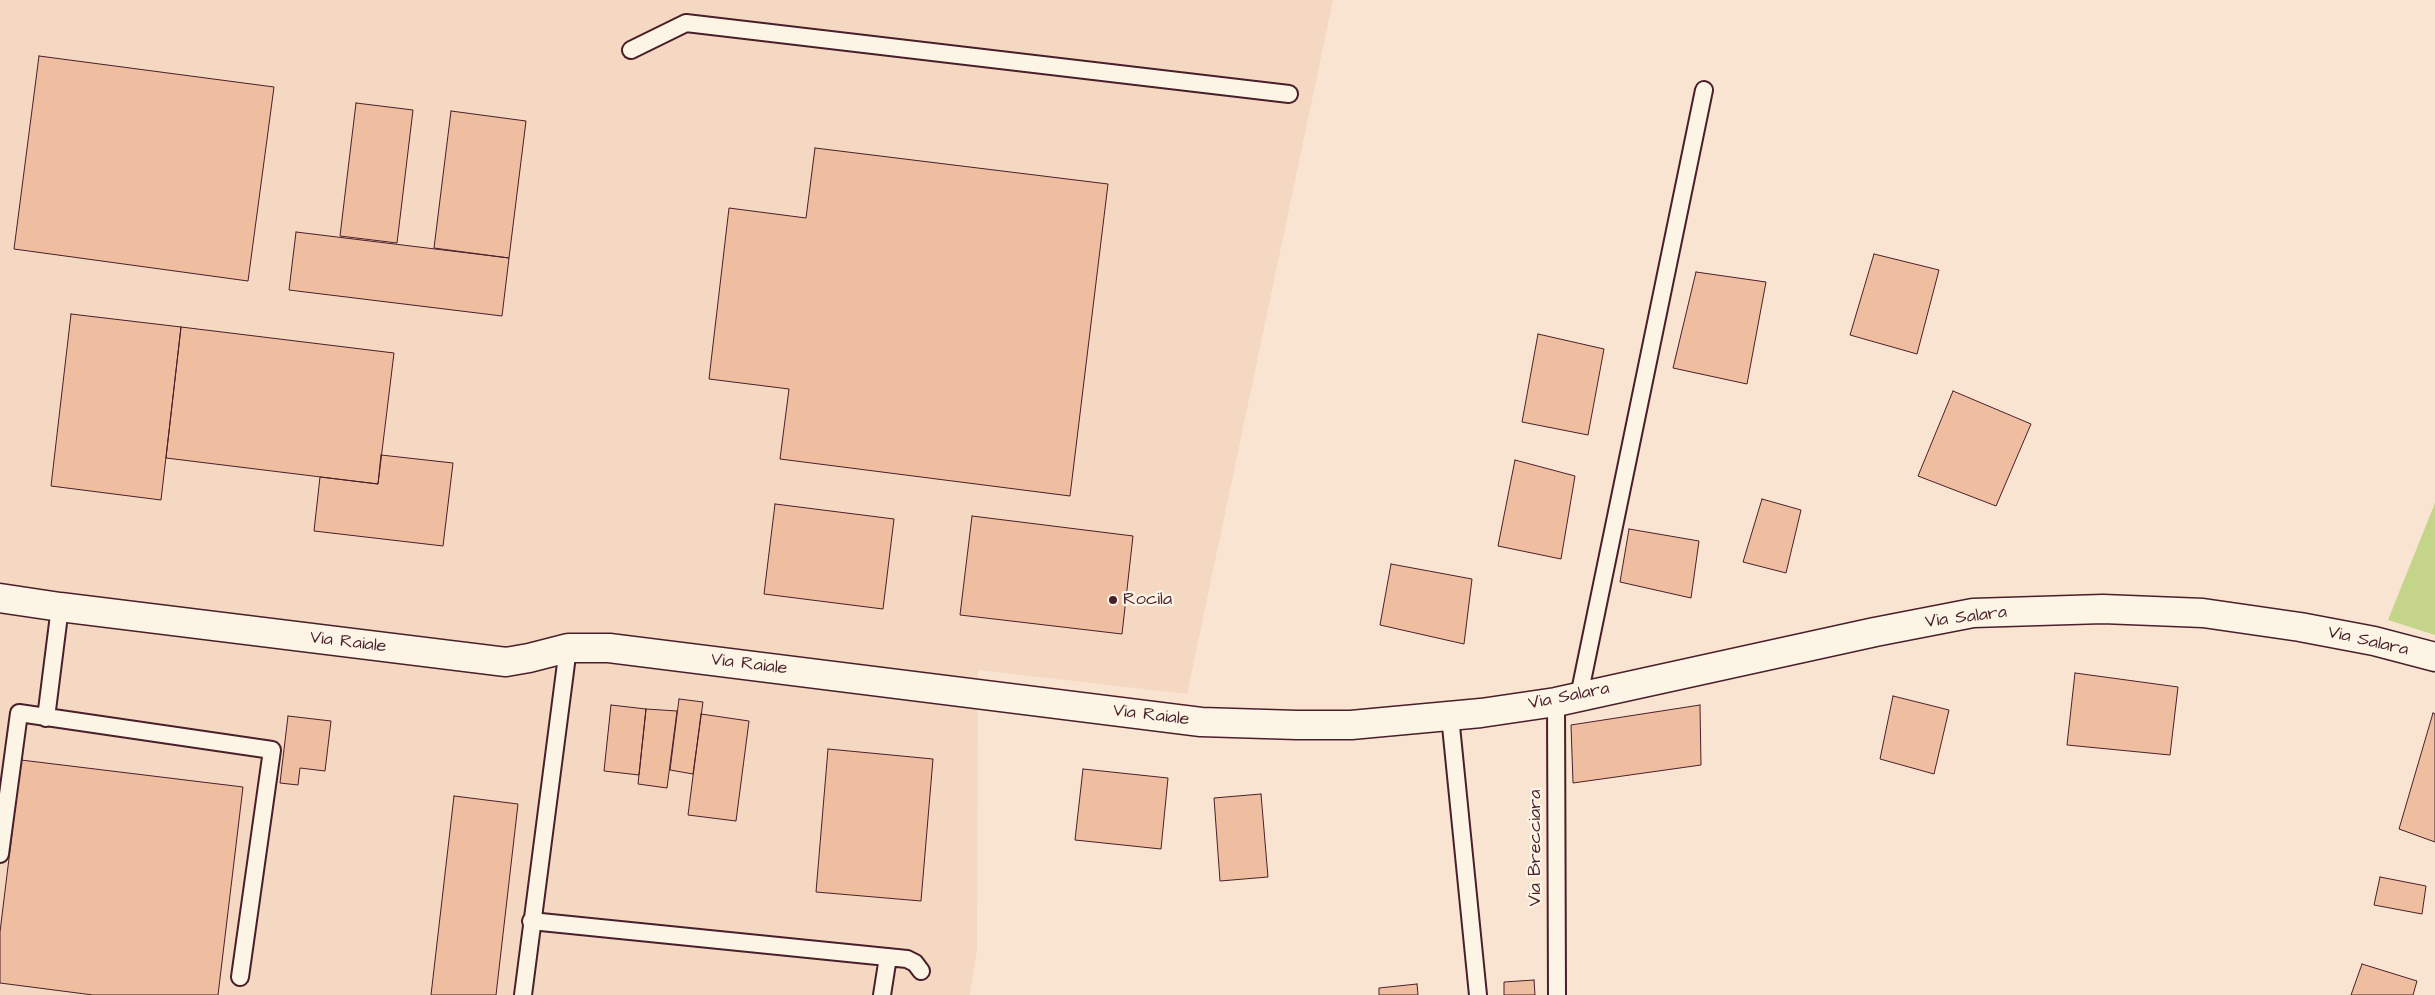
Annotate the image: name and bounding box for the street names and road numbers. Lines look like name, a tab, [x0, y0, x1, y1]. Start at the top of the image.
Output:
street label: Via Salara	[1924, 602, 2008, 634]
street label: Via Salara	[2326, 622, 2410, 662]
street label: Via Raiale	[309, 628, 387, 658]
street label: Via Raiale	[710, 650, 788, 680]
street label: Via Salara	[1527, 679, 1611, 715]
street label: Via Raiale	[1112, 701, 1190, 731]
street label: Via Brecciara	[1525, 790, 1547, 906]

